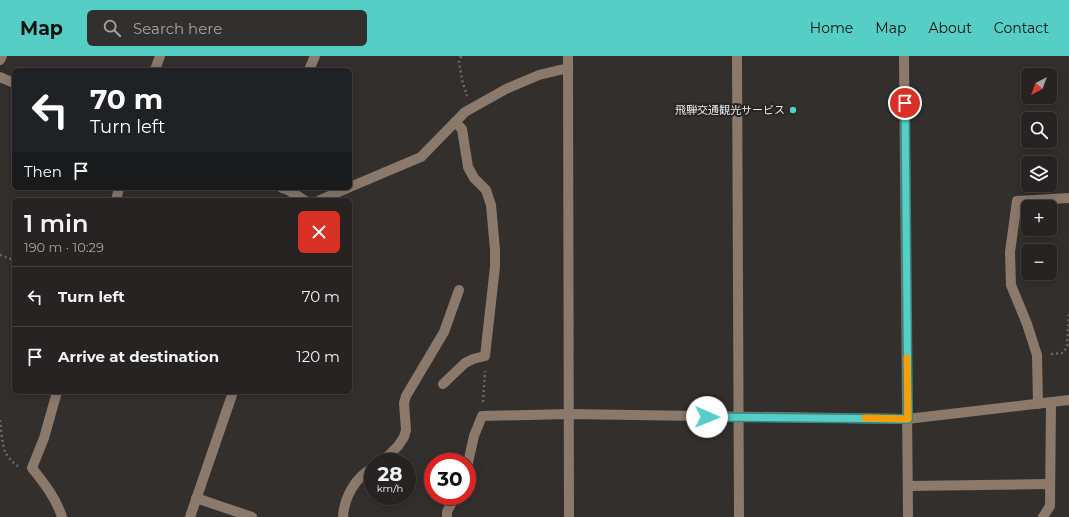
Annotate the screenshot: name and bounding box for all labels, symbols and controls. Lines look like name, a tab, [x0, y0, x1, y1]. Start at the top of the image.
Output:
search box	[87, 10, 367, 46]
text: Map	[20, 17, 63, 40]
icon: search	[101, 17, 123, 39]
text: Search here	[133, 19, 222, 38]
text: Home	[810, 19, 853, 37]
text: Map	[875, 19, 906, 37]
text: About	[928, 19, 972, 37]
text: Contact	[994, 19, 1049, 37]
north arrow	[1021, 68, 1057, 104]
map controls	[1021, 68, 1057, 280]
text: 70 m	[90, 82, 163, 116]
icon: left	[24, 84, 76, 136]
pin	[888, 86, 922, 120]
icon: arrive	[894, 92, 916, 114]
place label: 飛騨交通観光サービス	[675, 103, 785, 117]
marker: 飛騨交通観光サービス	[788, 105, 798, 115]
button: search	[1021, 112, 1057, 148]
text: Turn left	[90, 116, 165, 138]
button: layers	[1021, 156, 1057, 192]
icon: arrive	[70, 160, 92, 182]
text: Then	[24, 162, 62, 181]
button: +	[1021, 200, 1057, 236]
text: 1 min	[24, 209, 88, 238]
button: close	[298, 211, 340, 253]
text: 190 m · 10:29	[24, 239, 104, 255]
button: −	[1021, 244, 1057, 280]
icon: left	[24, 286, 46, 308]
text: Turn left	[58, 287, 125, 306]
text: 70 m	[302, 287, 340, 306]
icon: arrive	[24, 346, 46, 368]
text: Arrive at destination	[58, 347, 219, 366]
text: 120 m	[296, 347, 340, 366]
position arrow	[686, 396, 728, 438]
speed limit sign: 30	[424, 453, 476, 505]
text: 28	[378, 462, 403, 486]
text: km/h	[377, 482, 403, 495]

